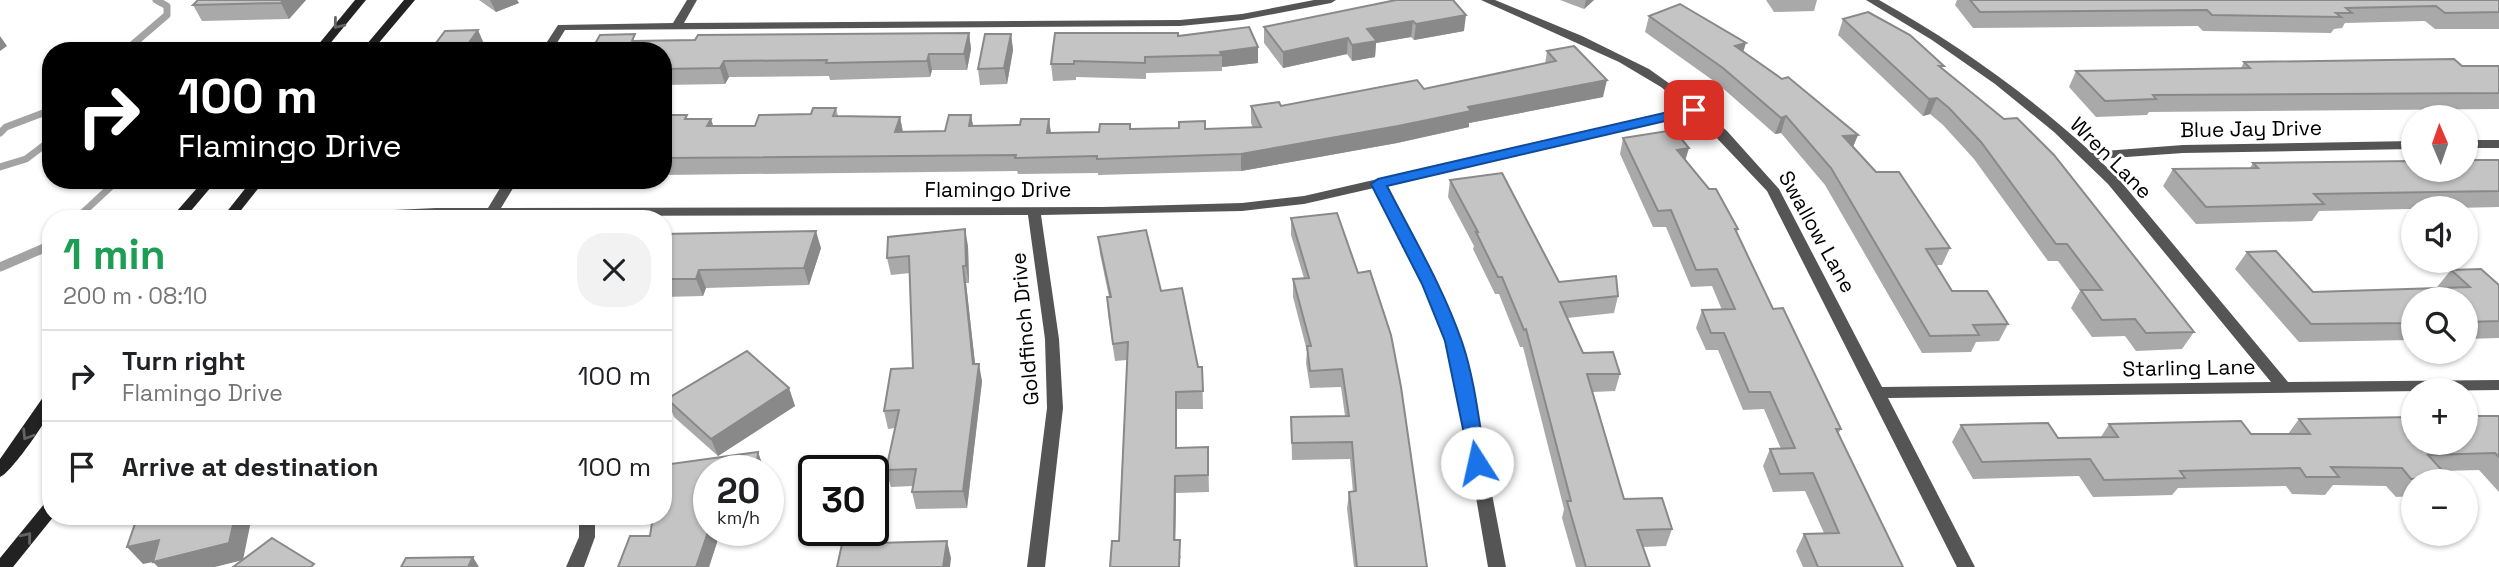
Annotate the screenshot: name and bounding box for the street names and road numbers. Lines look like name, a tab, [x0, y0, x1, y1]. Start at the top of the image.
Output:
street label: Wren Lane	[2065, 111, 2158, 204]
street label: Blue Jay Drive	[2180, 114, 2322, 143]
street label: Swallow Lane	[1773, 166, 1862, 298]
street label: Flamingo Drive	[925, 176, 1071, 203]
street label: Goldfinch Drive	[1004, 251, 1045, 407]
street label: Starling Lane	[2122, 353, 2256, 382]

